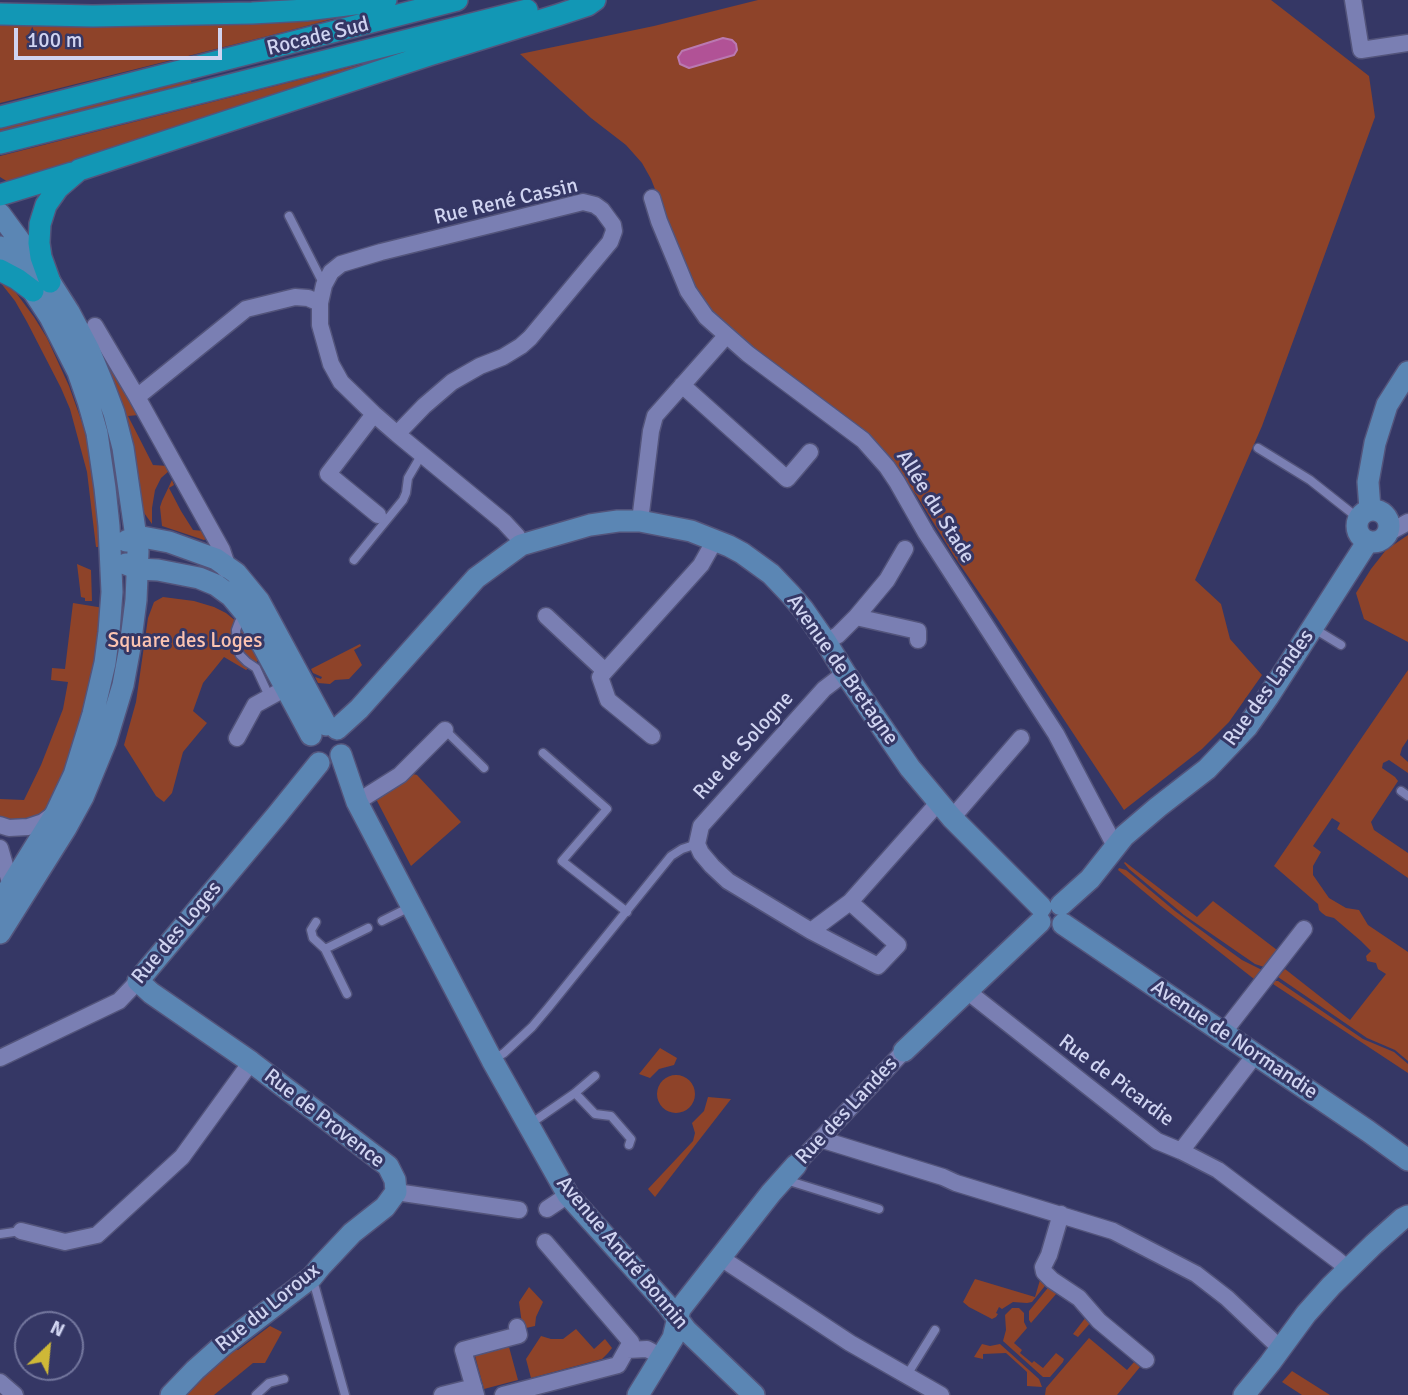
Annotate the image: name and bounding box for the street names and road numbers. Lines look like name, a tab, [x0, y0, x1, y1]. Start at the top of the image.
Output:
street label: Rocade Sud	[264, 12, 372, 62]
street label: Rue René Cassin	[432, 173, 580, 231]
street label: Allée du Stade	[890, 446, 980, 568]
street label: Avenue de Bretagne	[781, 590, 903, 750]
street label: Rue des Landes	[1218, 625, 1320, 751]
street label: Rue de Sologne	[689, 686, 799, 806]
street label: Rue des Loges	[127, 877, 227, 989]
street label: Avenue de Normandie	[1146, 975, 1322, 1105]
street label: Rue de Picardie	[1053, 1029, 1179, 1133]
street label: Rue des Landes	[791, 1052, 903, 1170]
street label: Rue de Provence	[259, 1064, 389, 1174]
street label: Avenue André Bonnin	[551, 1171, 693, 1335]
street label: Rue du Loroux	[211, 1258, 325, 1358]

